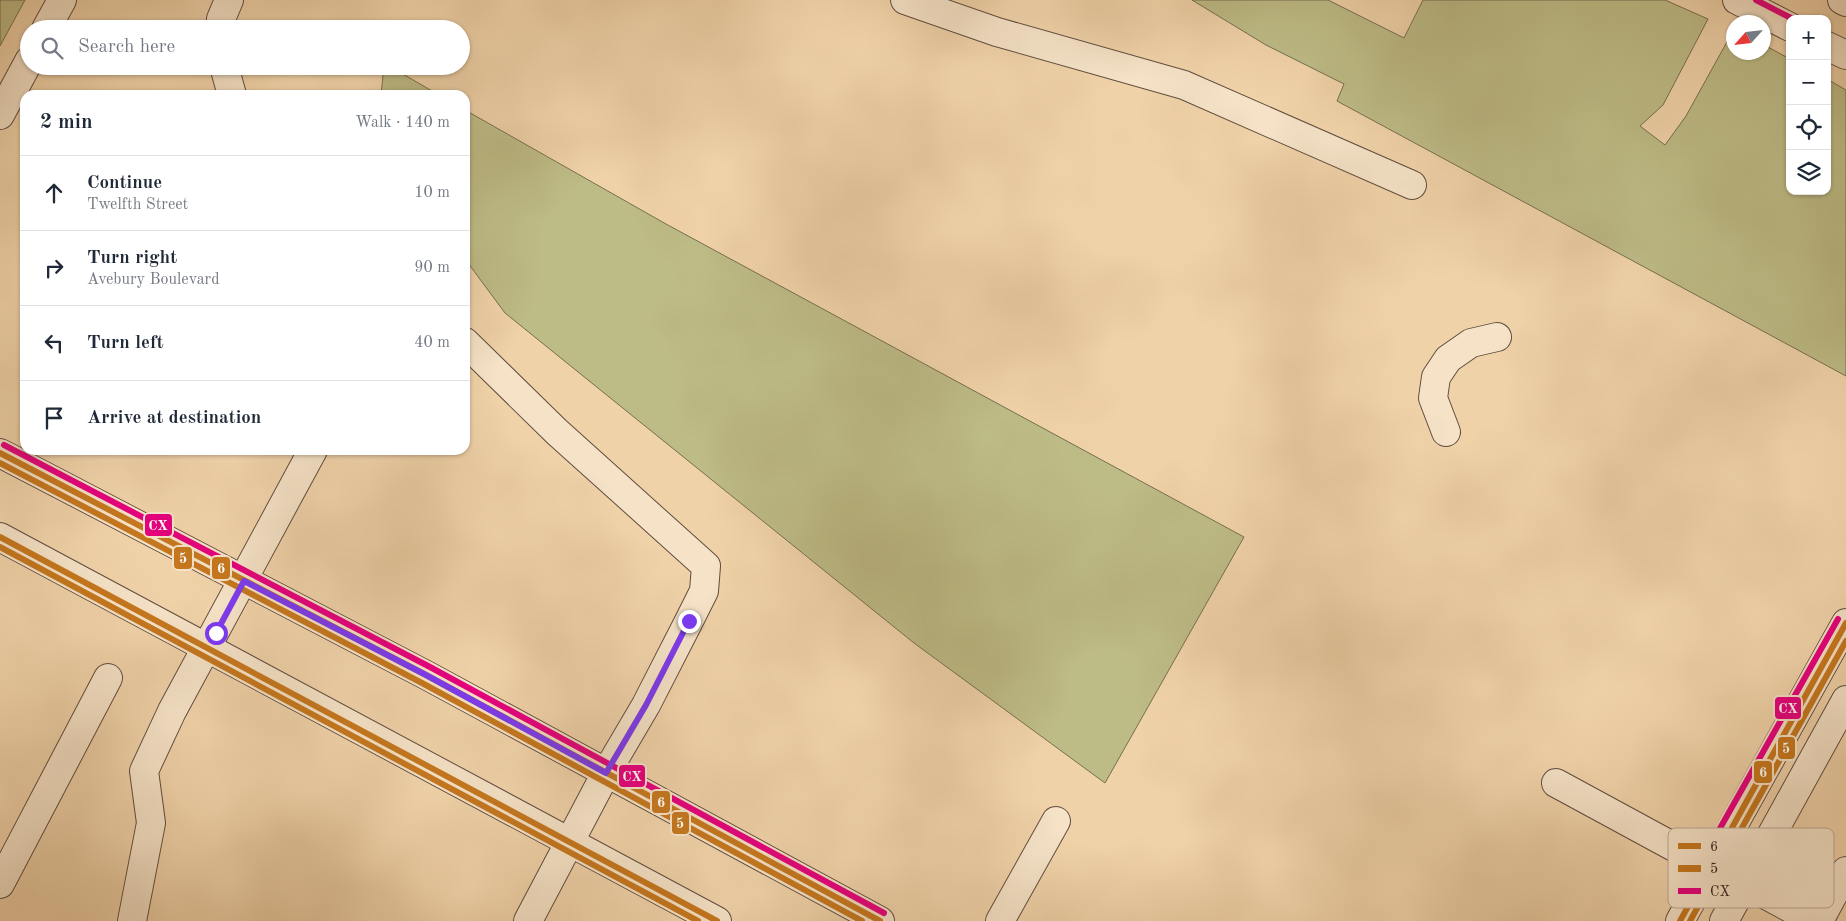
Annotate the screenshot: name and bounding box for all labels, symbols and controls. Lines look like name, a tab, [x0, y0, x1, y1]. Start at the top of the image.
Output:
north arrow	[1726, 15, 1771, 60]
map controls	[1786, 15, 1831, 195]
button: +	[1786, 15, 1831, 60]
search box	[20, 20, 470, 75]
icon: search	[38, 34, 66, 62]
text: Search here	[78, 38, 175, 57]
button: −	[1786, 60, 1831, 105]
button: locate	[1786, 105, 1831, 150]
text: 2 min	[40, 112, 93, 133]
text: Walk · 140 m	[355, 115, 450, 131]
button: layers	[1786, 150, 1831, 195]
text: Continue	[87, 174, 162, 193]
icon: ahead	[40, 179, 68, 207]
text: 10 m	[414, 185, 450, 201]
text: Twelfth Street	[87, 197, 188, 213]
text: Turn right	[87, 249, 177, 268]
icon: right	[40, 254, 68, 282]
text: 90 m	[414, 260, 450, 276]
text: Avebury Boulevard	[87, 272, 220, 288]
icon: left	[40, 329, 68, 357]
text: Turn left	[87, 334, 164, 353]
text: 40 m	[414, 335, 450, 351]
icon: arrive	[40, 404, 68, 432]
text: Arrive at destination	[87, 409, 261, 428]
line badge: CX	[144, 513, 173, 537]
text: CX	[148, 519, 168, 533]
line badge: 5	[173, 546, 193, 570]
text: 5	[179, 552, 187, 566]
line badge: 6	[211, 556, 231, 580]
text: 6	[217, 562, 225, 576]
route end	[678, 610, 701, 633]
route start	[205, 622, 228, 645]
line badge: CX	[1774, 696, 1802, 720]
text: CX	[1778, 702, 1798, 716]
line badge: 5	[1777, 736, 1796, 760]
text: 5	[1782, 742, 1790, 756]
line badge: 6	[1753, 760, 1773, 784]
line badge: CX	[618, 764, 646, 788]
text: 6	[1759, 766, 1767, 780]
text: CX	[622, 770, 642, 784]
line badge: 6	[651, 790, 671, 814]
text: 6	[657, 796, 665, 810]
line badge: 5	[671, 811, 690, 835]
text: 5	[676, 817, 684, 831]
legend	[1668, 828, 1834, 908]
text: 6	[1710, 840, 1718, 854]
text: 5	[1710, 862, 1718, 876]
text: CX	[1710, 885, 1730, 899]

